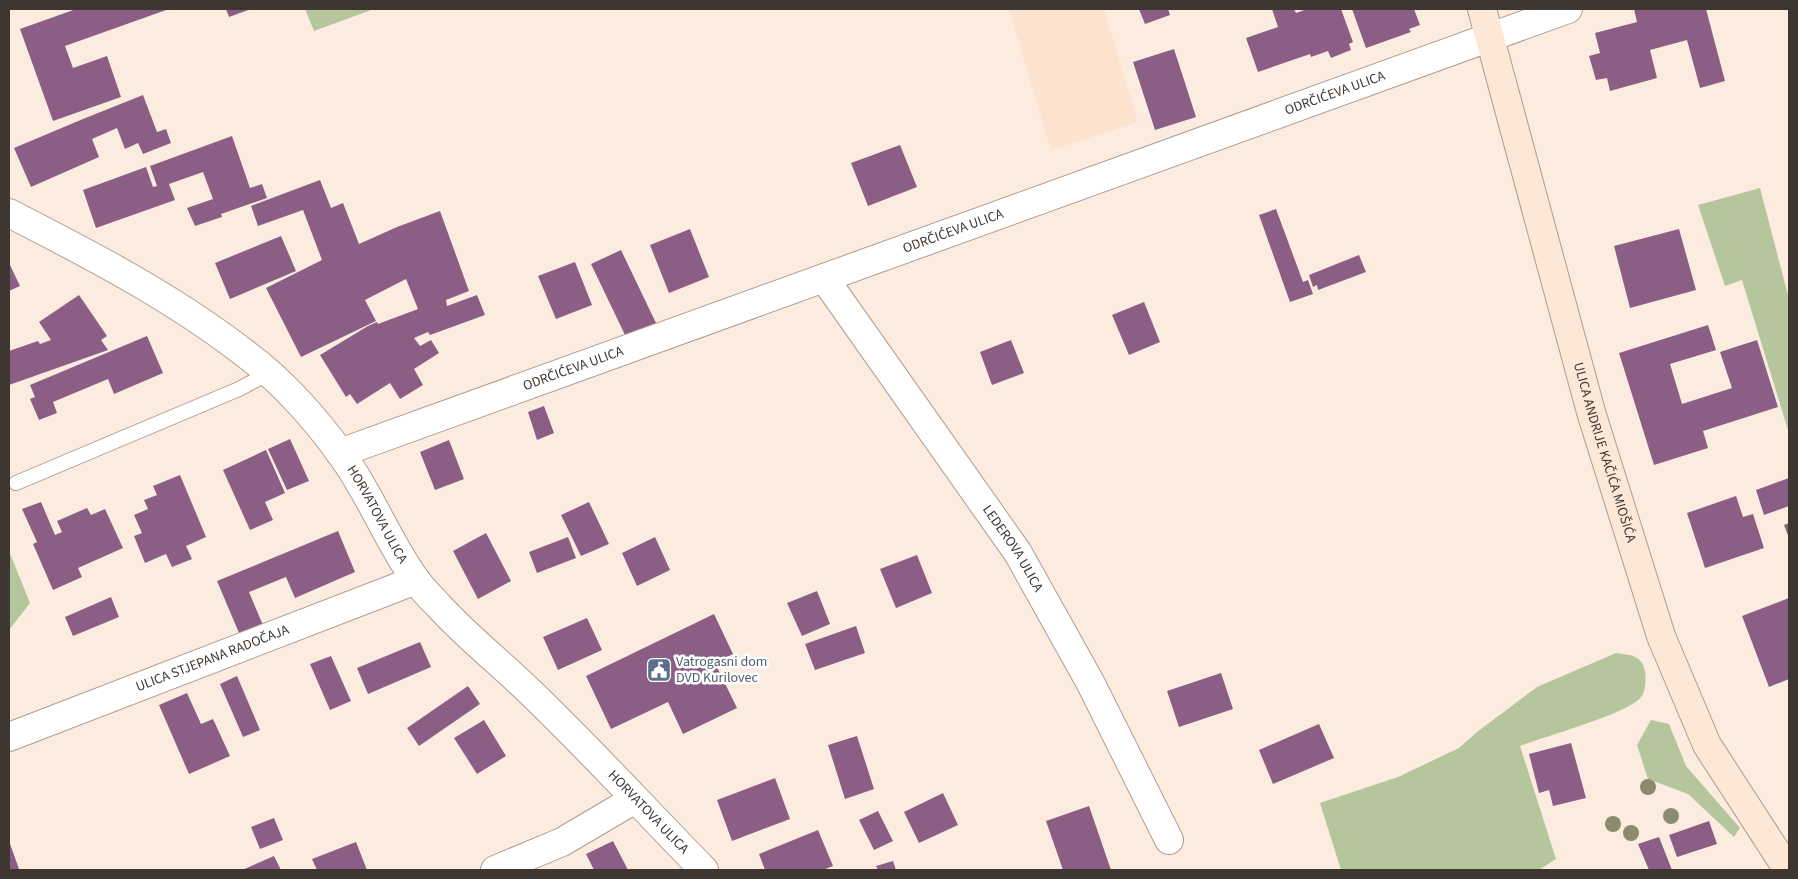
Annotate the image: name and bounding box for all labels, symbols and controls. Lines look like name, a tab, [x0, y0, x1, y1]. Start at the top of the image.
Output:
street label: ODRČIĆEVA ULICA	[1282, 66, 1388, 121]
street label: ODRČIĆEVA ULICA	[900, 204, 1007, 259]
street label: ODRČIĆEVA ULICA	[520, 341, 627, 396]
street label: ULICA ANDRIJE KAČIĆA MIOŠIĆA	[1568, 360, 1641, 545]
street label: HORVATOVA ULICA	[342, 462, 412, 568]
street label: LEDEROVA ULICA	[977, 501, 1048, 596]
street label: ULICA STJEPANA RADOČAJA	[133, 620, 292, 697]
place label: Vatrogasni dom DVD Kurilovec	[676, 652, 767, 688]
public building icon: Vatrogasni dom DVD Kurilovec	[646, 657, 672, 683]
street label: HORVATOVA ULICA	[603, 766, 694, 859]

